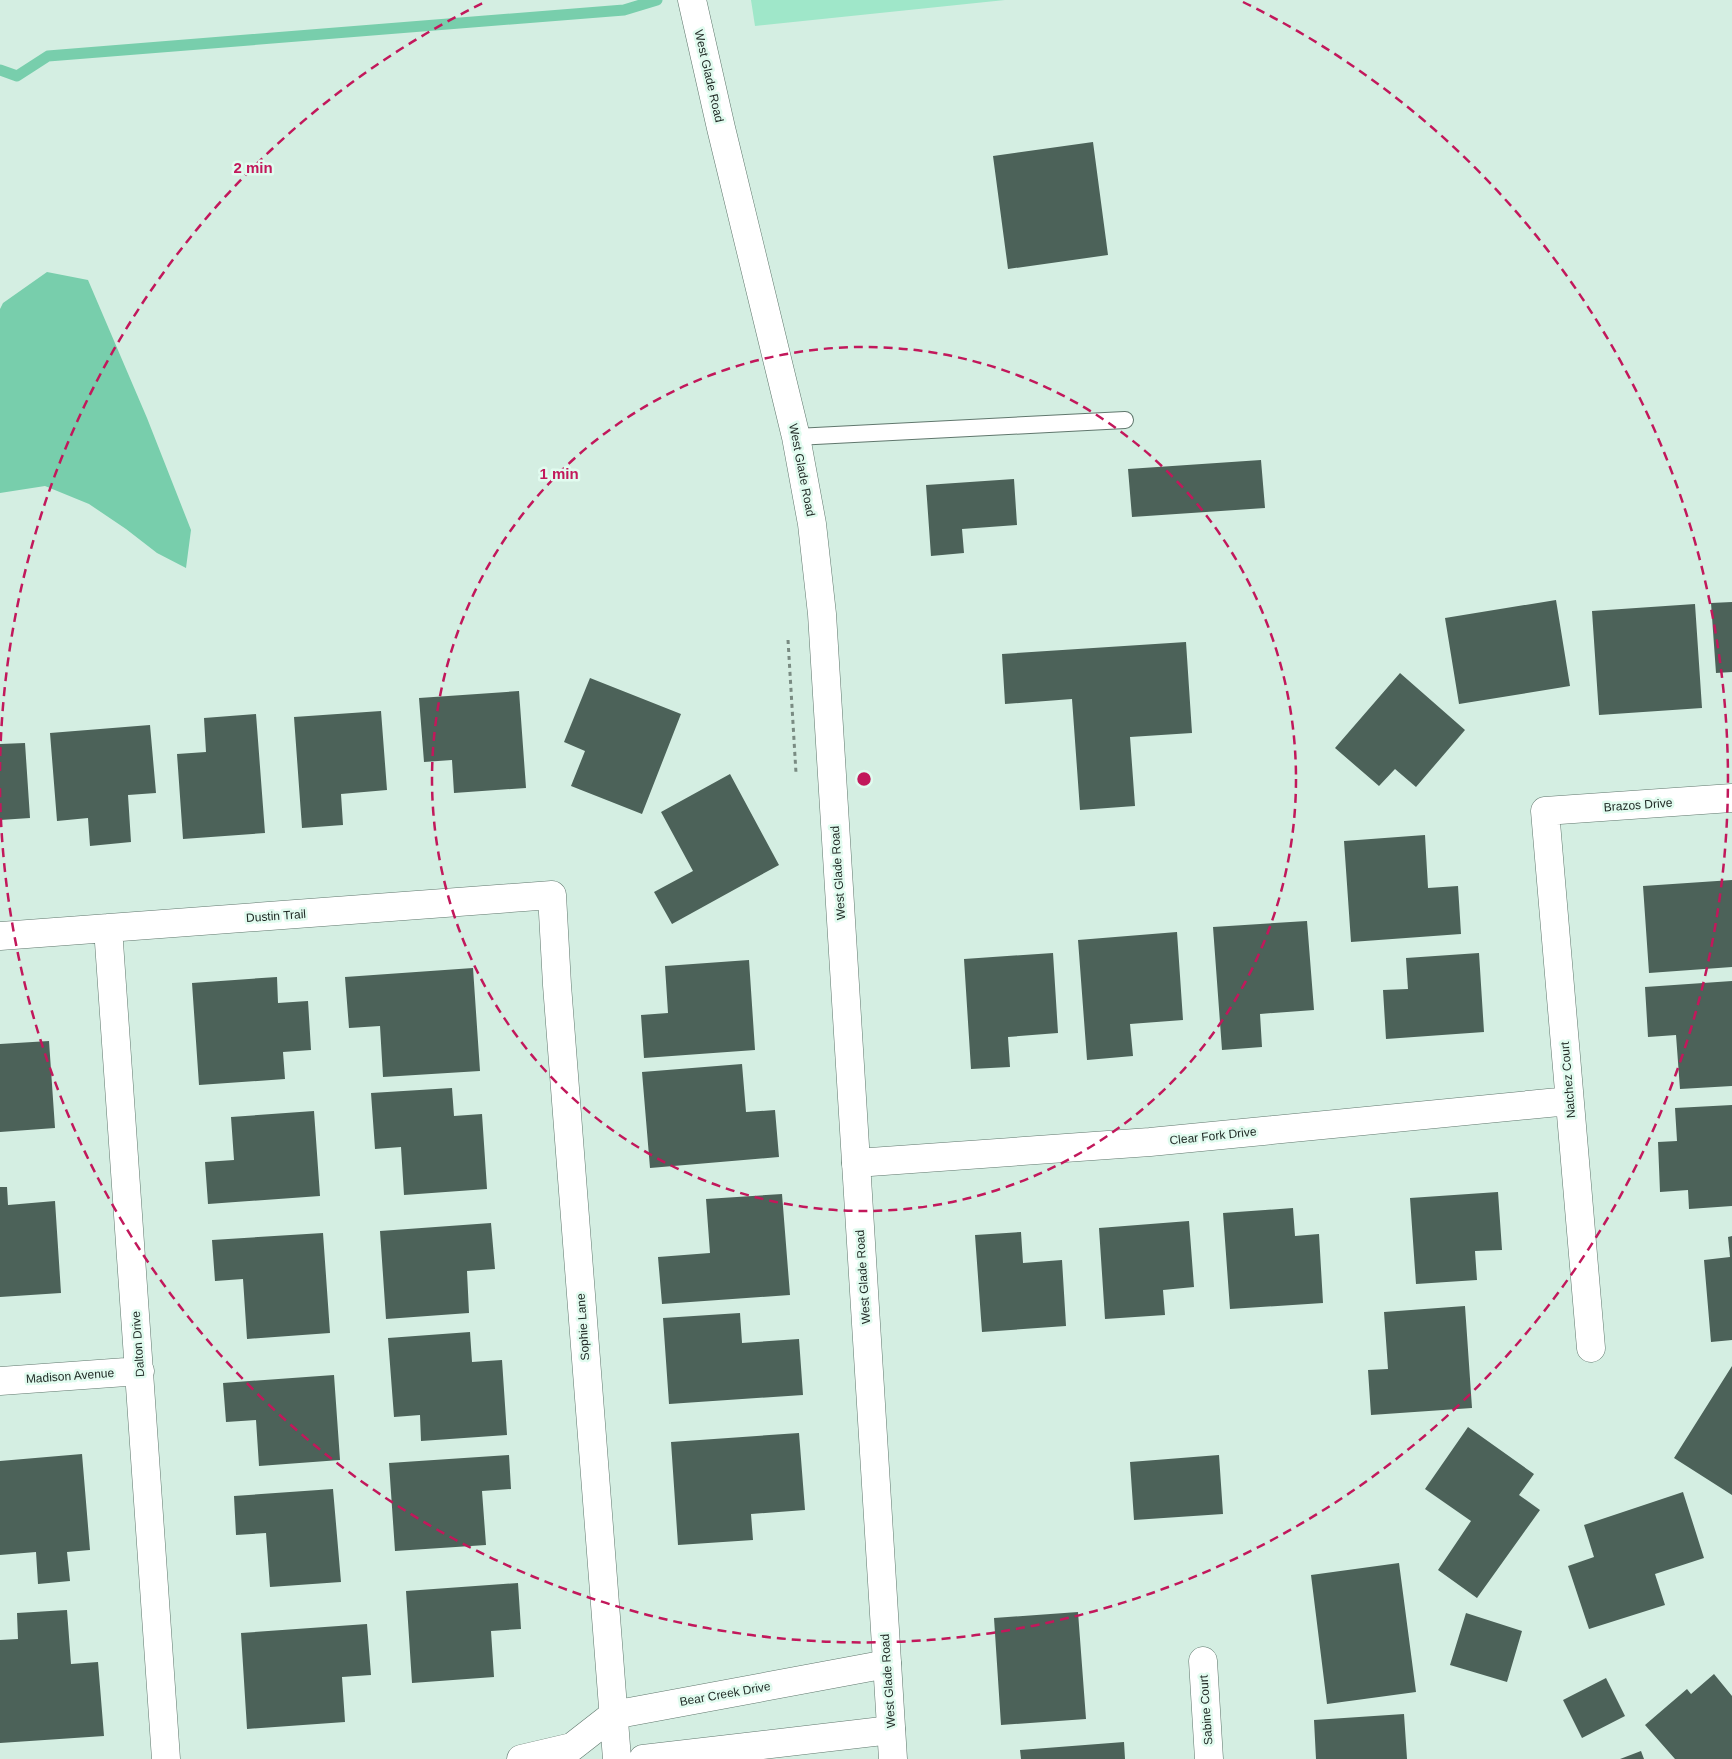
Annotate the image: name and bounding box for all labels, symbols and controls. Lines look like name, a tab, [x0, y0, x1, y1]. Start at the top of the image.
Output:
street label: West Glade Road	[692, 28, 726, 124]
text: 2 min	[233, 159, 273, 176]
street label: West Glade Road	[786, 422, 818, 518]
text: 1 min	[539, 465, 579, 482]
centre of rings	[855, 770, 873, 788]
street label: Brazos Drive	[1603, 796, 1673, 814]
street label: West Glade Road	[828, 825, 848, 921]
street label: Dustin Trail	[246, 907, 306, 925]
street label: Natchez Court	[1558, 1041, 1578, 1119]
street label: Clear Fork Drive	[1169, 1124, 1257, 1148]
street label: West Glade Road	[853, 1229, 873, 1325]
street label: Sophie Lane	[574, 1293, 592, 1361]
street label: Dalton Drive	[129, 1310, 147, 1377]
street label: Madison Avenue	[25, 1366, 115, 1386]
street label: West Glade Road	[878, 1633, 898, 1729]
street label: Sabine Court	[1197, 1674, 1215, 1745]
street label: Bear Creek Drive	[678, 1679, 772, 1709]

